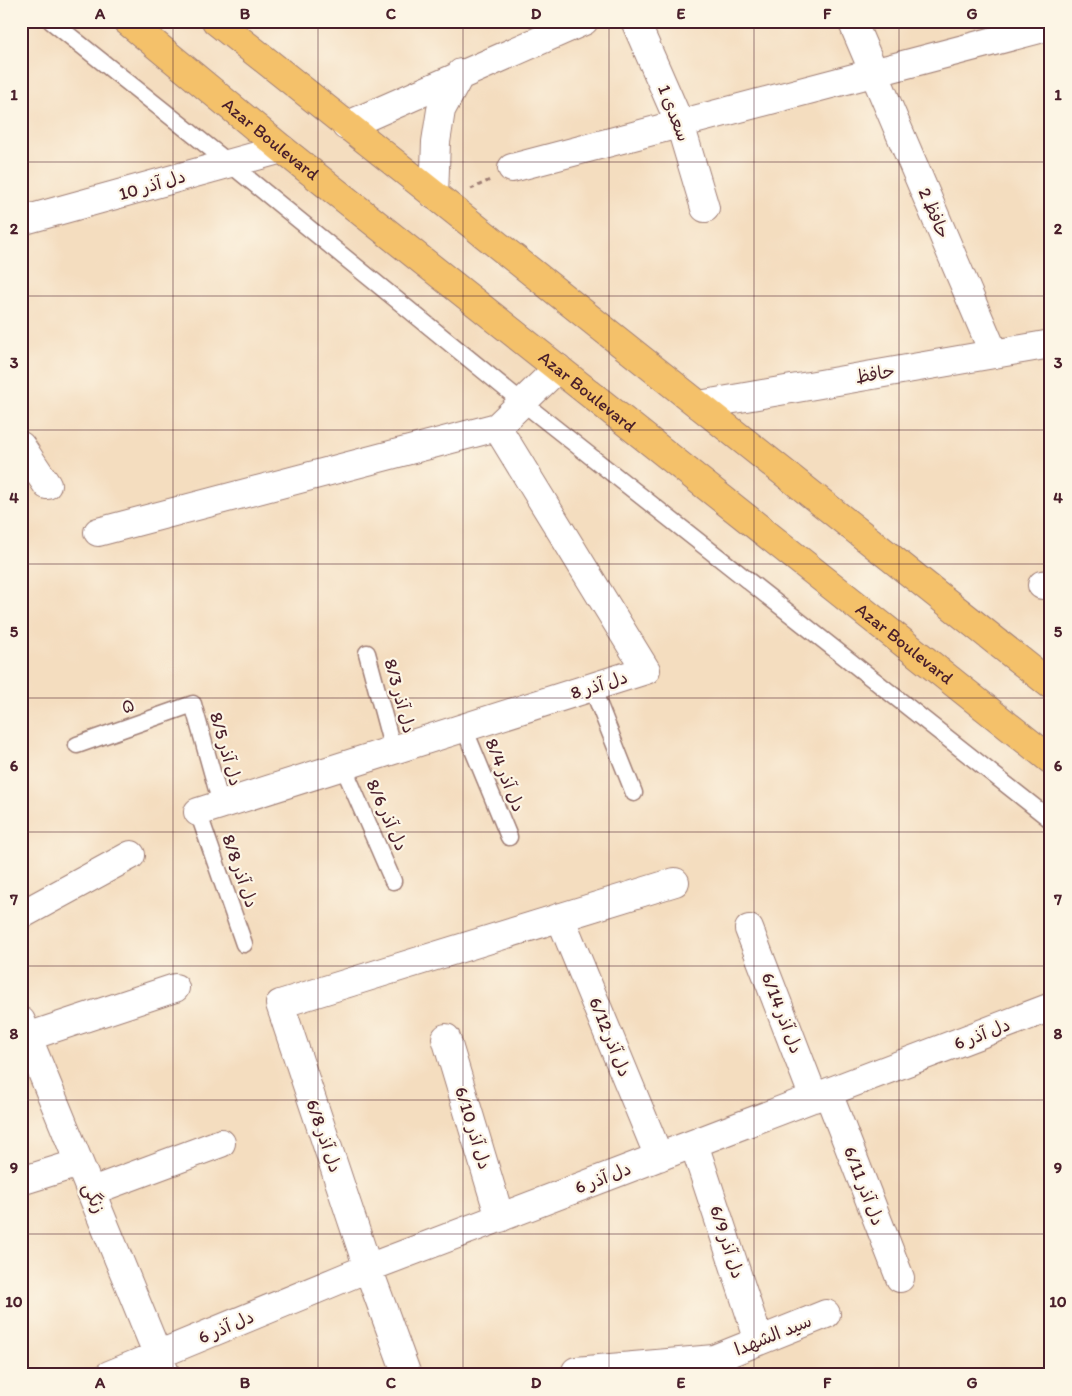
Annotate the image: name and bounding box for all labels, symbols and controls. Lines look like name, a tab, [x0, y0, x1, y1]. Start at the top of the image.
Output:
text: A	[94, 4, 106, 23]
text: B	[240, 4, 251, 23]
text: C	[386, 4, 397, 23]
text: D	[531, 4, 542, 23]
text: E	[677, 4, 686, 23]
text: F	[823, 4, 832, 23]
text: G	[966, 4, 978, 23]
street label: سعدی 1	[653, 81, 695, 145]
text: 1	[10, 85, 18, 104]
text: 1	[1054, 85, 1062, 104]
street label: Azar Boulevard	[218, 93, 324, 185]
street label: دل آذر 10	[116, 165, 188, 205]
street label: حافظ 2	[914, 184, 954, 242]
text: 2	[10, 219, 19, 238]
text: 2	[1054, 219, 1063, 238]
street label: Azar Boulevard	[534, 346, 641, 437]
text: 3	[10, 353, 19, 372]
text: 3	[1054, 353, 1063, 372]
street label: حافظ	[854, 360, 896, 388]
text: 4	[9, 488, 19, 507]
text: 4	[1053, 488, 1063, 507]
street label: Azar Boulevard	[851, 598, 958, 689]
text: 5	[10, 622, 19, 641]
text: 5	[1054, 622, 1063, 641]
street label: دل آذر 8/3	[380, 656, 420, 736]
street label: دل آذر 8	[568, 666, 630, 704]
street label: ۵	[119, 694, 137, 718]
street label: دل آذر 8/5	[205, 710, 247, 788]
street label: دل آذر 8/4	[480, 735, 530, 815]
text: 6	[10, 756, 19, 775]
text: 6	[1054, 756, 1063, 775]
street label: دل آذر 8/6	[362, 776, 412, 854]
street label: دل آذر 8/8	[217, 831, 263, 911]
text: 7	[9, 890, 18, 909]
text: 7	[1053, 890, 1062, 909]
street label: دل آذر 6/14	[756, 969, 808, 1057]
street label: دل آذر 6/12	[584, 994, 636, 1080]
street label: دل آذر 6	[951, 1013, 1013, 1055]
text: 8	[10, 1024, 19, 1043]
text: 8	[1054, 1024, 1063, 1043]
street label: دل آذر 6/10	[450, 1084, 496, 1172]
street label: دل آذر 6/8	[301, 1097, 347, 1175]
street label: دل آذر 6/11	[839, 1143, 889, 1229]
street label: دل آذر 6	[572, 1157, 634, 1199]
text: 9	[10, 1158, 18, 1177]
text: 9	[1054, 1158, 1062, 1177]
street label: زنگی	[78, 1179, 110, 1217]
street label: دل آذر 6/9	[705, 1203, 749, 1281]
text: 10	[5, 1292, 23, 1311]
text: 10	[1049, 1292, 1067, 1311]
street label: دل آذر 6	[195, 1305, 257, 1349]
street label: سید الشهدا	[731, 1310, 815, 1360]
text: A	[94, 1373, 106, 1392]
text: B	[240, 1373, 251, 1392]
text: C	[386, 1373, 397, 1392]
text: D	[531, 1373, 542, 1392]
text: E	[677, 1373, 686, 1392]
text: F	[823, 1373, 832, 1392]
text: G	[966, 1373, 978, 1392]

